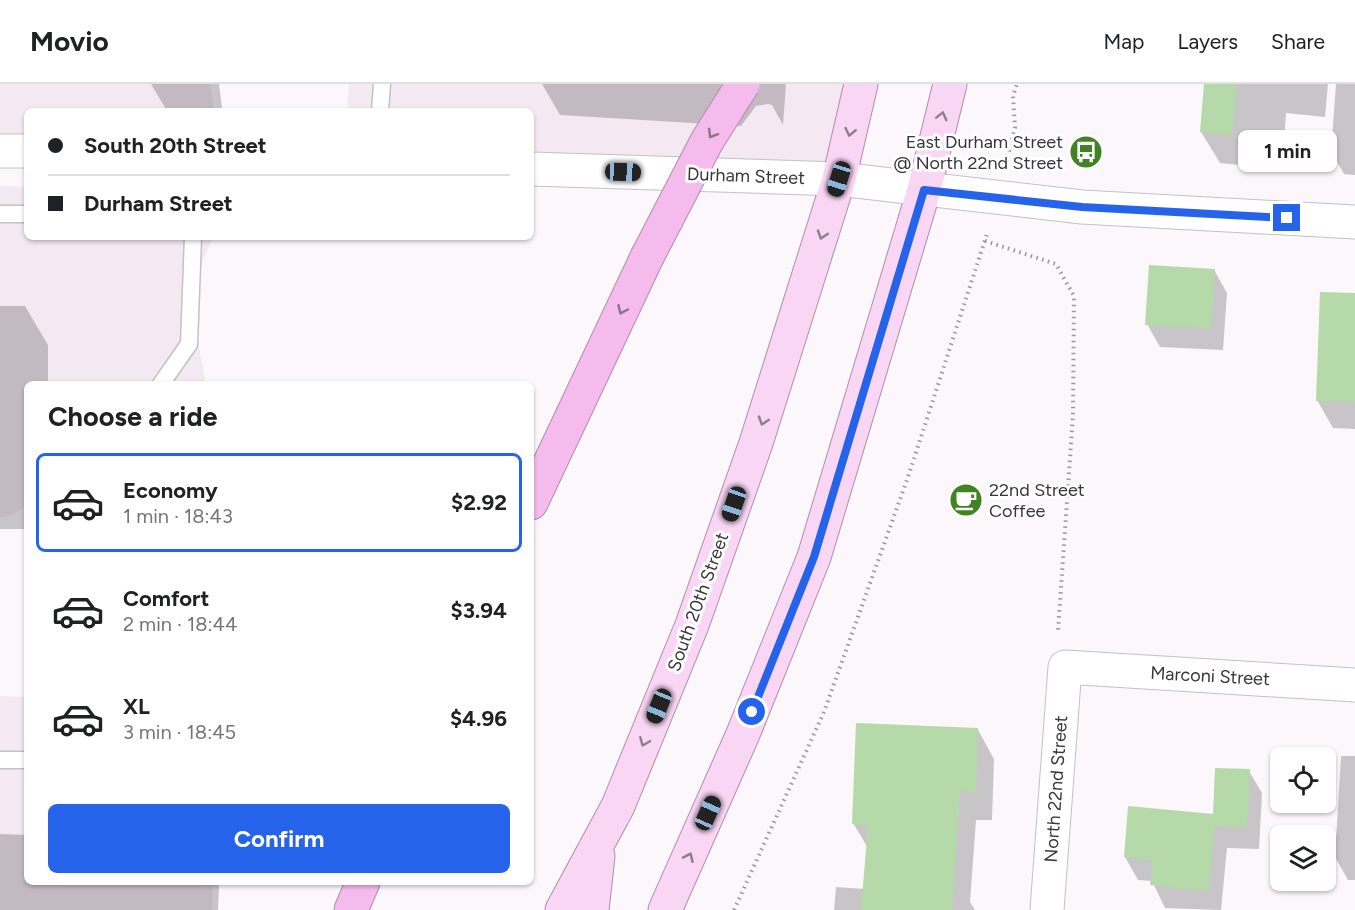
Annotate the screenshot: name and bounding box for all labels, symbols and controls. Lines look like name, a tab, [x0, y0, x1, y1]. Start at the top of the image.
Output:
text: Movio	[30, 24, 109, 58]
text: Map	[1104, 29, 1144, 54]
text: Layers	[1177, 29, 1238, 54]
text: Share	[1271, 29, 1325, 54]
one-way arrow	[934, 112, 947, 122]
one-way arrow	[845, 126, 858, 136]
one-way arrow	[708, 127, 719, 138]
place label: East Durham Street @ North 22nd Street	[893, 131, 1063, 174]
callout: 1 min	[1238, 131, 1336, 173]
text: South 20th Street	[84, 132, 267, 159]
bus stop icon: East Durham Street @ North 22nd Street	[1068, 134, 1104, 170]
text: 1 min	[1264, 139, 1311, 163]
car	[825, 159, 853, 199]
car	[605, 162, 641, 182]
street label: Durham Street	[687, 163, 805, 189]
text: Durham Street	[84, 190, 233, 217]
route end	[1273, 204, 1300, 231]
one-way arrow	[817, 229, 829, 240]
one-way arrow	[617, 304, 629, 315]
text: Choose a ride	[48, 400, 217, 433]
one-way arrow	[757, 415, 770, 426]
icon: car	[51, 476, 105, 530]
text: Economy	[123, 477, 218, 504]
place label: 22nd Street Coffee	[989, 479, 1085, 522]
cafe icon: 22nd Street Coffee	[948, 482, 984, 518]
car	[720, 484, 748, 524]
text: $2.92	[451, 489, 507, 516]
text: 1 min · 18:43	[123, 504, 233, 528]
street label: South 20th Street	[663, 529, 733, 674]
icon: car	[51, 584, 105, 638]
text: Comfort	[123, 585, 209, 612]
text: $3.94	[450, 597, 507, 624]
text: 2 min · 18:44	[123, 612, 237, 636]
street label: Marconi Street	[1150, 662, 1271, 690]
car	[644, 686, 674, 726]
icon: car	[51, 692, 105, 746]
text: XL	[123, 693, 150, 720]
route start	[738, 698, 765, 725]
text: $4.96	[450, 705, 507, 732]
street label: North 22nd Street	[1040, 715, 1072, 863]
text: 3 min · 18:45	[123, 720, 236, 744]
one-way arrow	[639, 735, 651, 746]
map controls	[1270, 747, 1336, 891]
button: locate	[1270, 747, 1336, 813]
car	[692, 793, 724, 833]
button: Confirm	[48, 804, 510, 873]
button: layers	[1270, 825, 1336, 891]
one-way arrow	[681, 852, 693, 863]

